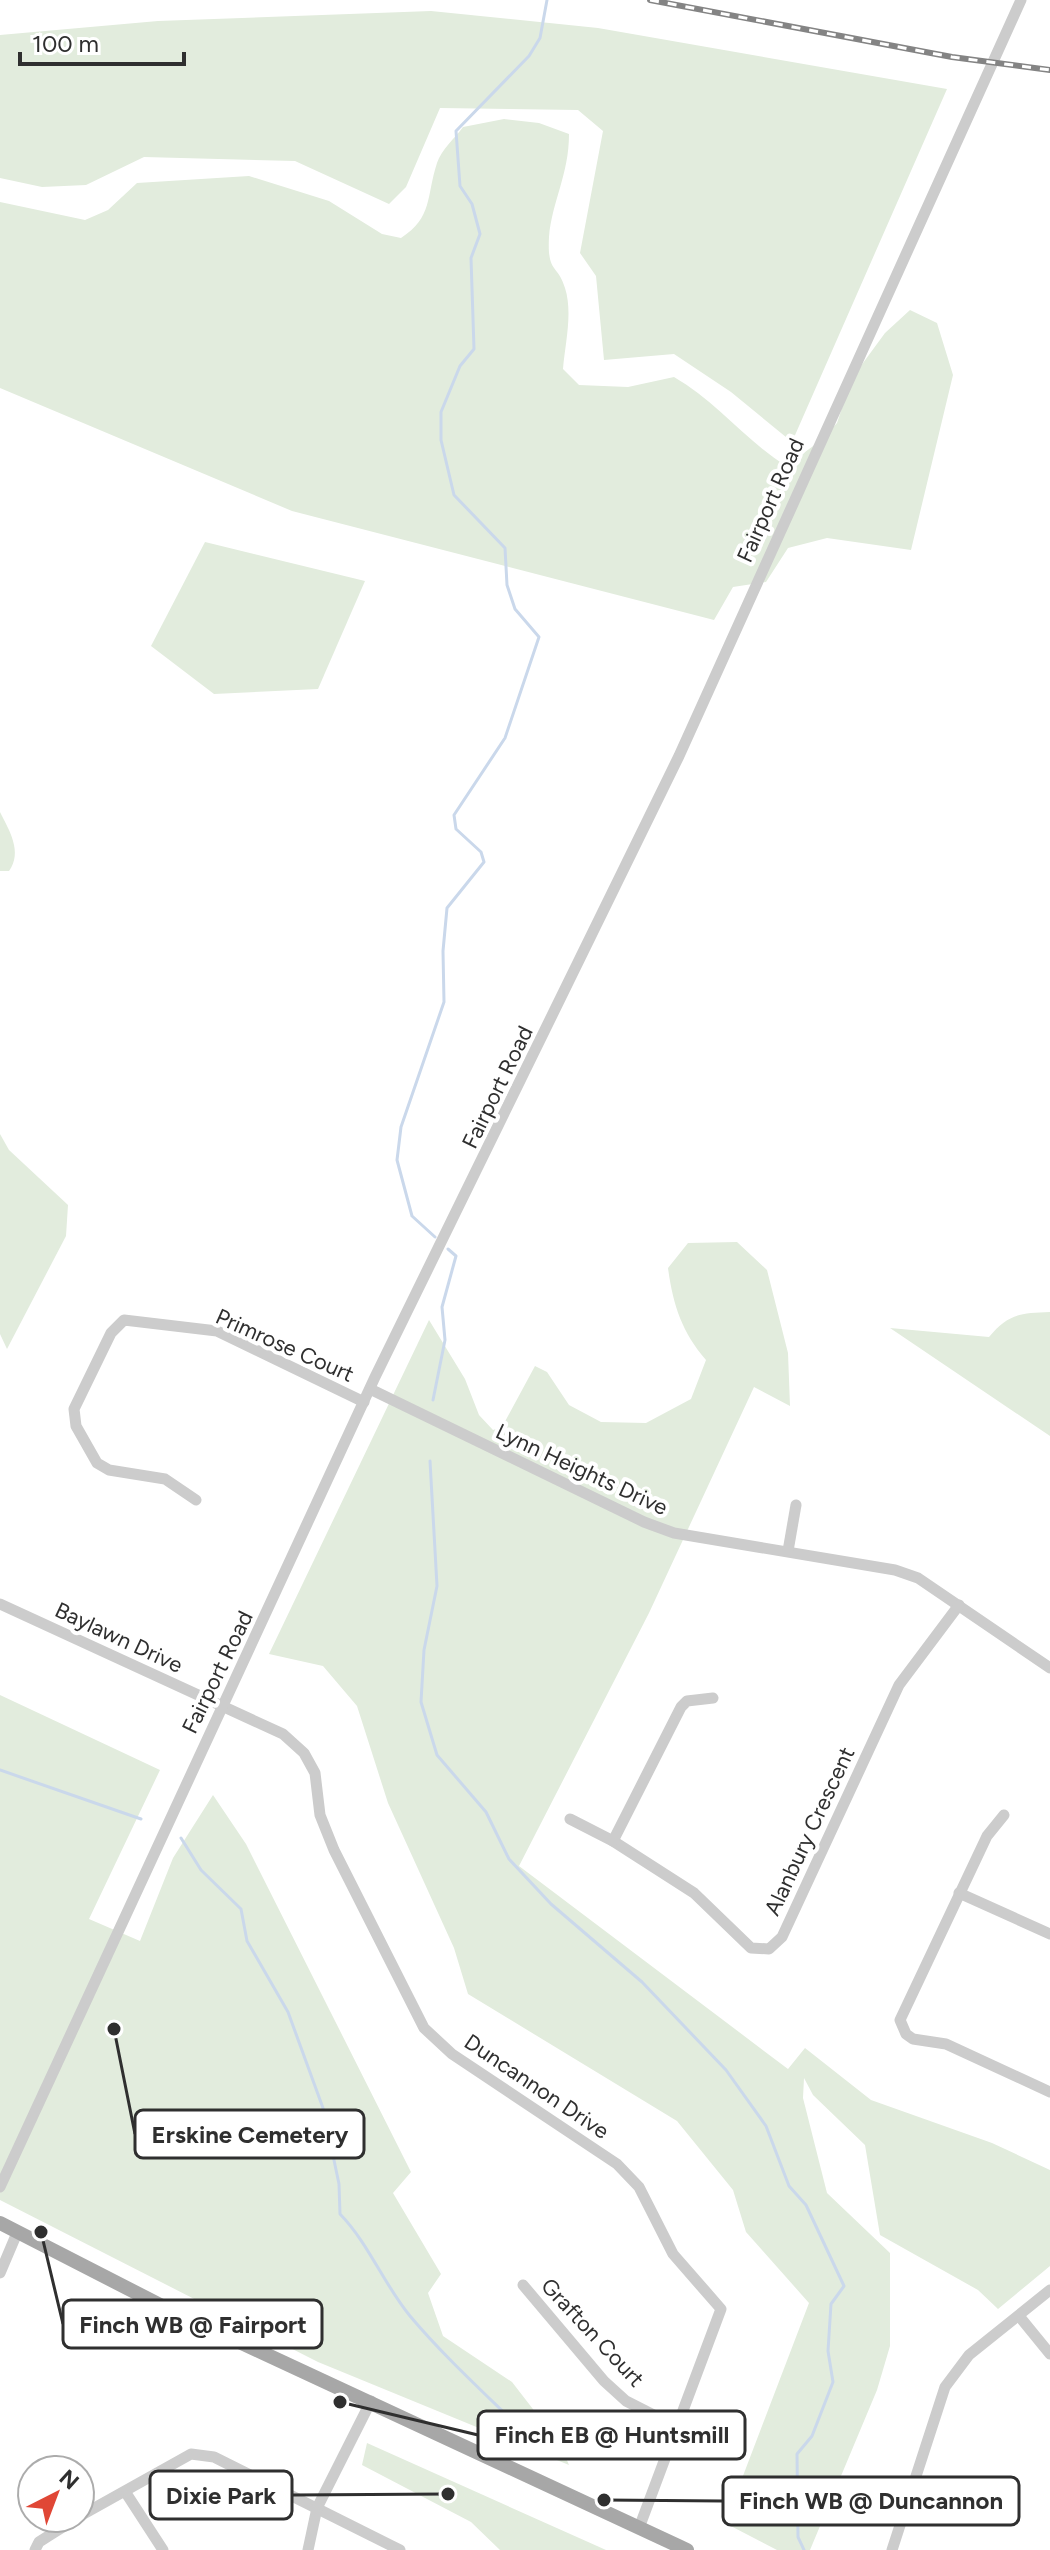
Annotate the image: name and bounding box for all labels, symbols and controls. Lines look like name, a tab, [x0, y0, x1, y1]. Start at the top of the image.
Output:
scale bar	[20, 16, 184, 66]
text: 100 m	[32, 29, 99, 58]
street label: Fairport Road	[731, 434, 810, 567]
street label: Fairport Road	[456, 1021, 539, 1153]
street label: Primrose Court	[211, 1303, 358, 1388]
street label: Lynn Heights Drive	[492, 1418, 672, 1521]
street label: Baylawn Drive	[51, 1596, 187, 1679]
street label: Fairport Road	[176, 1606, 259, 1738]
street label: Alanbury Crescent	[759, 1743, 860, 1920]
street label: Duncannon Drive	[459, 2028, 614, 2145]
callout: Erskine Cemetery	[135, 2110, 364, 2158]
text: Erskine Cemetery	[152, 2120, 349, 2149]
street label: Grafton Court	[535, 2272, 650, 2392]
callout: Finch WB @ Fairport	[63, 2300, 322, 2348]
text: Finch WB @ Fairport	[79, 2310, 307, 2339]
callout: Finch EB @ Huntsmill	[478, 2411, 745, 2459]
text: Finch EB @ Huntsmill	[495, 2420, 729, 2449]
north arrow	[16, 2454, 96, 2534]
text: N	[54, 2464, 84, 2495]
callout: Dixie Park	[150, 2471, 292, 2519]
callout: Finch WB @ Duncannon	[723, 2477, 1019, 2525]
text: Dixie Park	[166, 2481, 276, 2510]
text: Finch WB @ Duncannon	[739, 2486, 1003, 2515]

